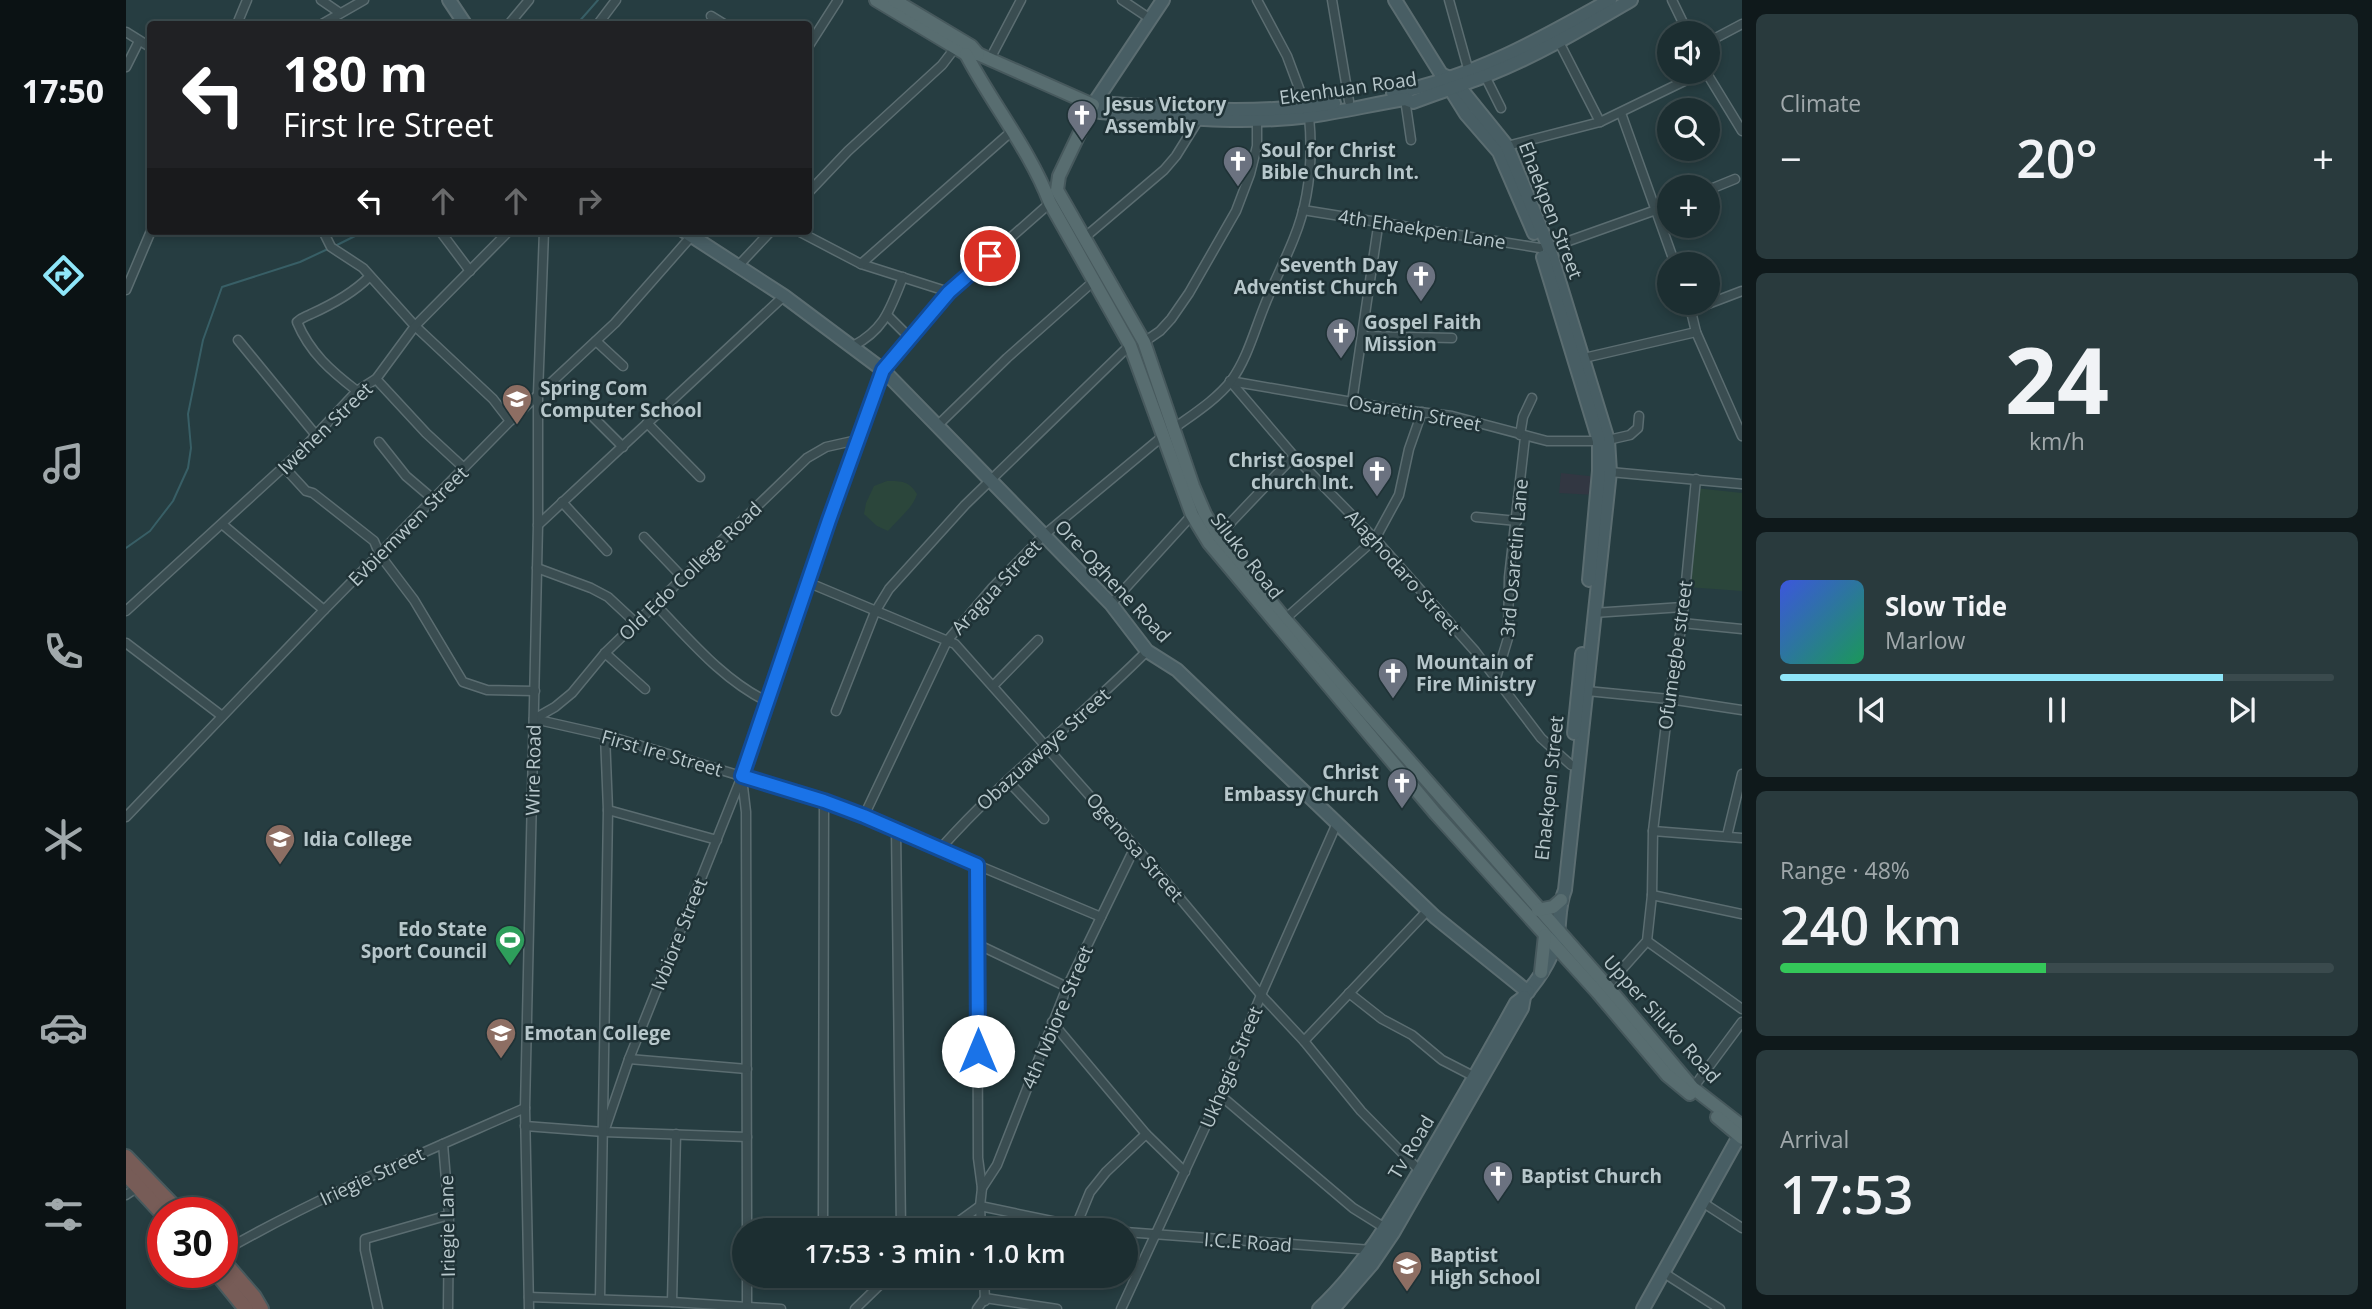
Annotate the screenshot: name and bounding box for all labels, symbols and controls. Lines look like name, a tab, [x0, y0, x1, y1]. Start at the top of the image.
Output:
map controls	[1657, 21, 1720, 315]
button: sound	[1657, 21, 1720, 84]
text: 180 m	[283, 40, 428, 106]
icon: left	[168, 49, 259, 140]
street label: Ekenhuan Road	[1278, 65, 1418, 111]
text: 17:50	[22, 69, 104, 112]
text: Climate	[1780, 87, 1861, 119]
place label: Jesus Victory Assembly	[1103, 91, 1226, 139]
church icon: Jesus Victory Assembly	[1065, 98, 1099, 142]
button: search	[1657, 98, 1720, 161]
text: First Ire Street	[283, 103, 493, 146]
text: 20°	[2016, 122, 2098, 193]
text: −	[1780, 132, 1802, 184]
text: +	[2312, 132, 2334, 184]
place label: Soul for Christ Bible Church Int.	[1261, 137, 1419, 185]
street label: Ehaekpen Street	[1513, 137, 1589, 283]
church icon: Soul for Christ Bible Church Int.	[1221, 144, 1255, 188]
button: +	[1657, 175, 1720, 238]
icon: left	[351, 182, 389, 220]
icon: ahead	[424, 182, 462, 220]
icon: ahead	[497, 182, 535, 220]
icon: right	[570, 182, 608, 220]
street label: 4th Ehaekpen Lane	[1336, 203, 1508, 255]
pin	[960, 226, 1020, 286]
icon: arrive	[971, 237, 1009, 275]
icon: directions	[39, 251, 88, 300]
place label: Seventh Day Adventist Church	[1234, 252, 1398, 300]
button: −	[1657, 252, 1720, 315]
church icon: Seventh Day Adventist Church	[1404, 259, 1438, 303]
place label: Gospel Faith Mission	[1364, 309, 1481, 357]
church icon: Gospel Faith Mission	[1324, 316, 1358, 360]
text: 24	[2005, 317, 2109, 441]
place label: Spring Com Computer School	[540, 375, 702, 423]
street label: Iwehen Street	[272, 376, 378, 480]
school or university icon: Spring Com Computer School	[500, 382, 534, 426]
street label: Osaretin Street	[1347, 389, 1483, 437]
text: km/h	[2029, 425, 2085, 457]
icon: music	[39, 439, 88, 488]
place label: Christ Gospel church Int.	[1228, 447, 1354, 495]
church icon: Christ Gospel church Int.	[1360, 454, 1394, 498]
street label: Evbiemwen Street	[342, 460, 474, 592]
street label: 3rd Osaretin Lane	[1494, 478, 1534, 638]
street label: Old Edo College Road	[613, 496, 767, 646]
street label: Alaghodaro Street	[1340, 504, 1466, 640]
street label: Siluko Road	[1205, 507, 1289, 605]
street label: Ore-Oghene Road	[1049, 514, 1177, 648]
street label: Aragua Street	[945, 534, 1047, 640]
street label: Ofumegbe street	[1652, 579, 1698, 731]
text: Slow Tide	[1885, 588, 2007, 624]
text: Marlow	[1885, 624, 1965, 656]
icon: phone	[39, 627, 88, 676]
place label: Mountain of Fire Ministry	[1416, 649, 1536, 697]
church icon: Mountain of Fire Ministry	[1376, 656, 1410, 700]
street label: Obazuawaye Street	[971, 682, 1116, 816]
icon: previous	[1853, 691, 1891, 729]
icon: pause	[2038, 691, 2076, 729]
icon: next	[2223, 691, 2261, 729]
street label: Ehaekpen Street	[1528, 714, 1570, 862]
street label: First Ire Street	[598, 723, 726, 783]
street label: Wire Road	[519, 724, 547, 816]
place label: Christ Embassy Church	[1224, 759, 1379, 807]
church icon: Christ Embassy Church	[1385, 766, 1419, 810]
street label: Ogenosa Street	[1080, 787, 1190, 907]
icon: climate	[39, 815, 88, 864]
school or university icon: Idia College	[263, 822, 297, 866]
place label: Idia College	[303, 826, 412, 852]
text: Range · 48%	[1780, 854, 1910, 886]
street label: Ivbiore Street	[645, 874, 713, 994]
text: 240 km	[1780, 889, 1962, 960]
place label: Edo State Sport Council	[361, 916, 487, 964]
sports icon: Edo State Sport Council	[493, 923, 527, 967]
street label: 4th Ivbiore Street	[1015, 941, 1099, 1093]
street label: Upper Siluko Road	[1598, 949, 1726, 1089]
street label: Ukhegie Street	[1194, 1002, 1268, 1132]
icon: car	[39, 1003, 88, 1052]
position arrow	[941, 1014, 1015, 1088]
school or university icon: Emotan College	[484, 1016, 518, 1060]
place label: Emotan College	[524, 1020, 671, 1046]
street label: Tv Road	[1382, 1110, 1440, 1184]
text: Arrival	[1780, 1123, 1849, 1155]
street label: Iriegie Street	[316, 1140, 429, 1212]
text: 17:53	[1780, 1158, 1913, 1229]
church icon: Baptist Church	[1481, 1159, 1515, 1203]
place label: Baptist Church	[1521, 1163, 1662, 1189]
street label: Iriegie Lane	[433, 1175, 461, 1277]
icon: filters	[39, 1190, 88, 1239]
speed limit sign: 30	[147, 1197, 238, 1288]
street label: I.C.E Road	[1203, 1226, 1293, 1258]
text: 17:53 · 3 min · 1.0 km	[804, 1235, 1066, 1271]
place label: Baptist High School	[1430, 1242, 1541, 1290]
school or university icon: Baptist High School	[1390, 1249, 1424, 1293]

